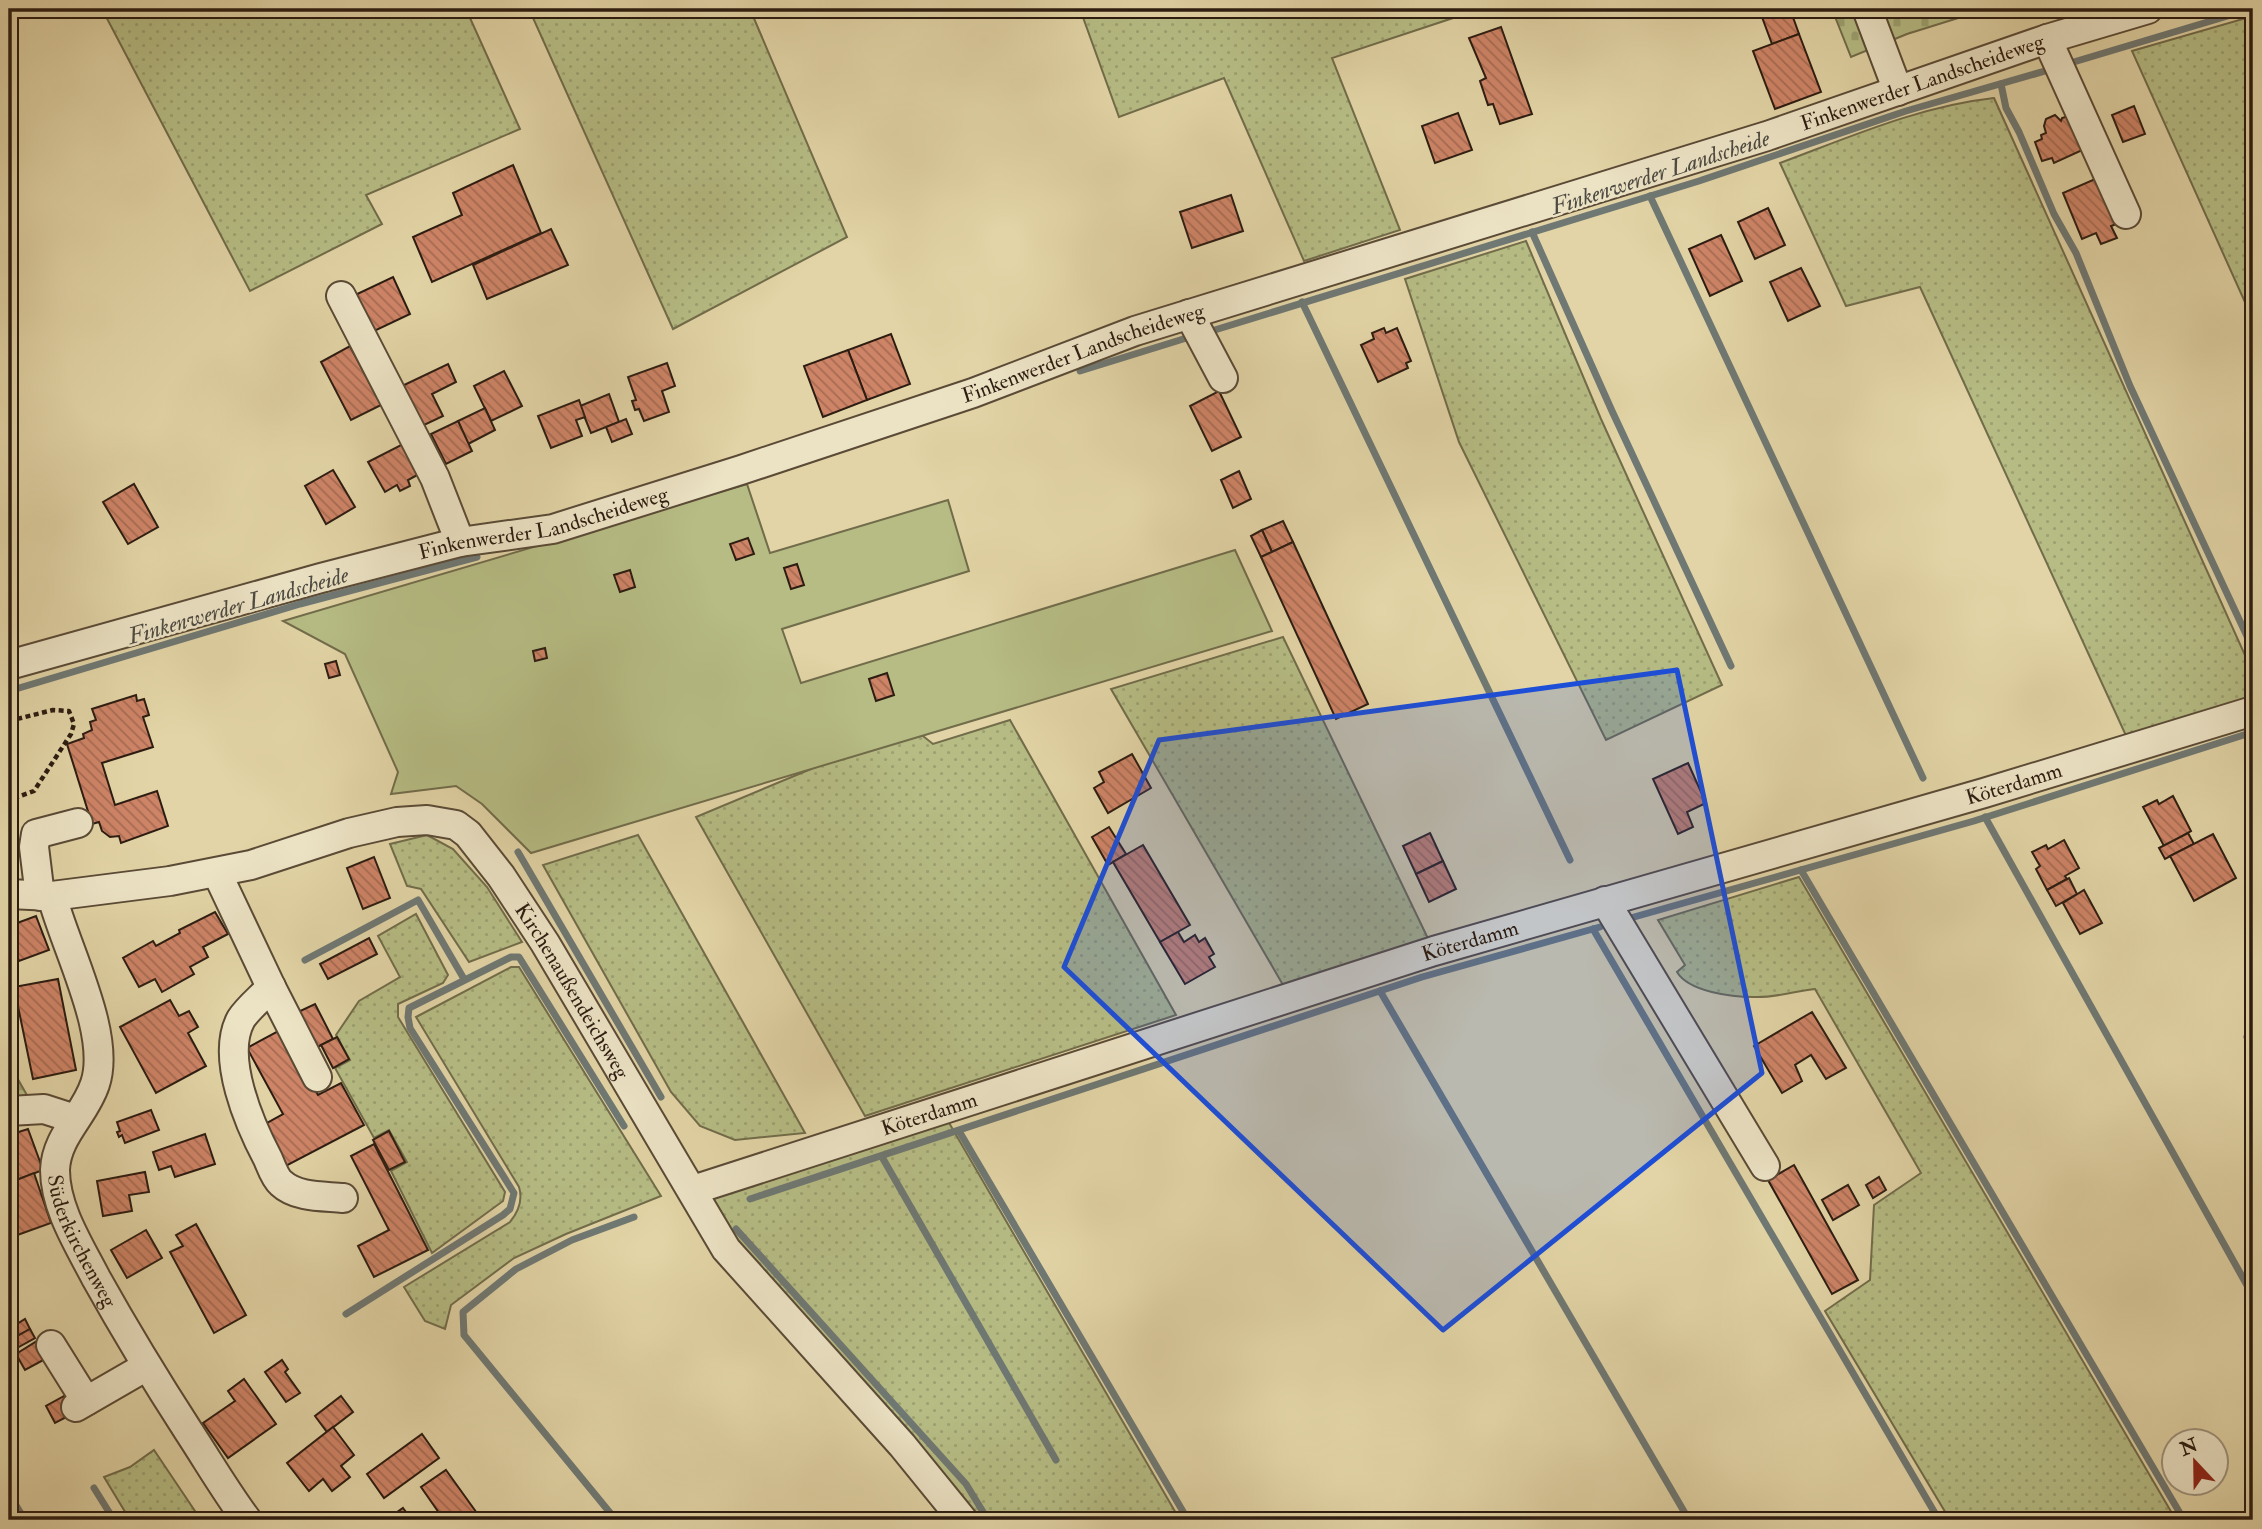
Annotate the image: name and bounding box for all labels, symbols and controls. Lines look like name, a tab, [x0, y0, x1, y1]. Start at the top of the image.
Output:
street label: Finkenwerder Landscheideweg	[1797, 28, 2048, 137]
water label: Finkenwerder Landscheide	[1546, 123, 1773, 222]
street label: Finkenwerder Landscheideweg	[958, 297, 1208, 410]
street label: Finkenwerder Landscheideweg	[415, 481, 672, 566]
water label: Finkenwerder Landscheide	[124, 560, 352, 651]
street label: Köterdamm	[1963, 757, 2065, 812]
street label: Kirchenaußendeichsweg	[508, 898, 636, 1084]
street label: Köterdamm	[1418, 914, 1522, 968]
street label: Köterdamm	[878, 1086, 981, 1142]
street label: Süderkirchenweg	[41, 1173, 123, 1313]
north arrow	[2160, 1428, 2230, 1498]
text: N	[2176, 1432, 2202, 1462]

